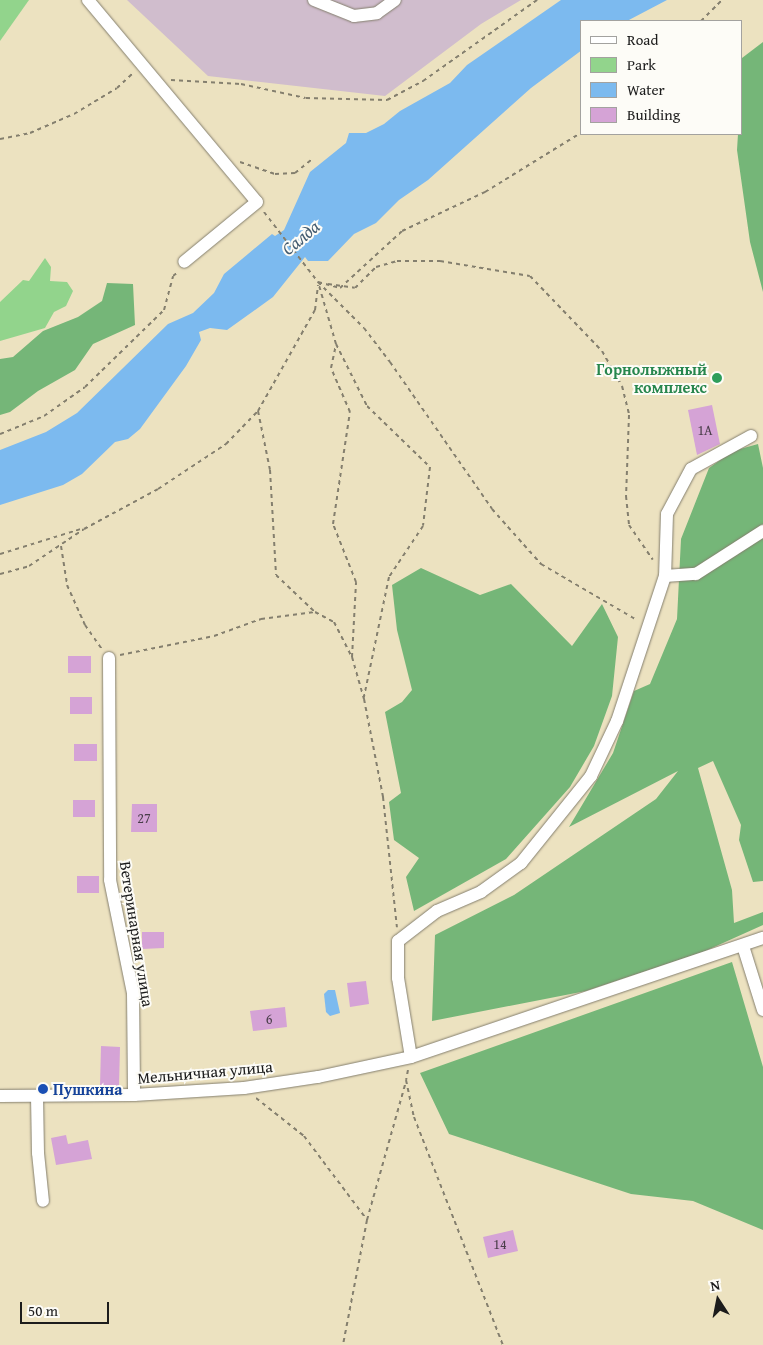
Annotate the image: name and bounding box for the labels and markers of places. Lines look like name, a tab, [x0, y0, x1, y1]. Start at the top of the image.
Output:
place label: Горнолыжный комплекс	[596, 359, 707, 397]
marker: Горнолыжный комплекс	[711, 372, 723, 384]
place label: Пушкина	[53, 1079, 122, 1099]
marker: Пушкина	[37, 1083, 49, 1095]

